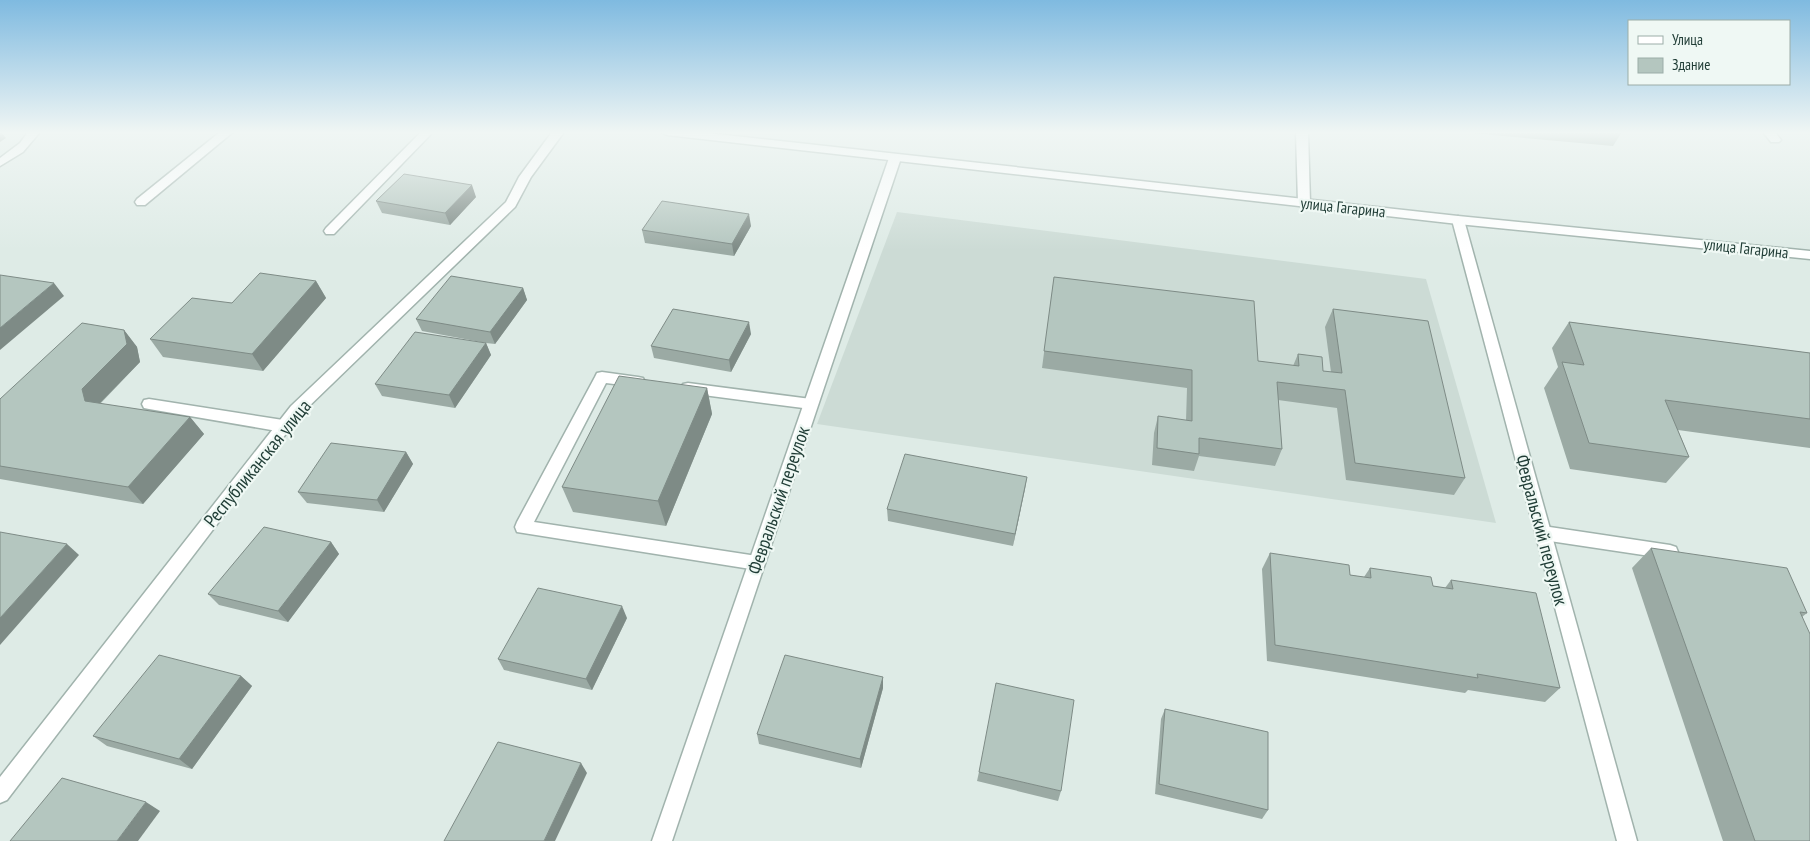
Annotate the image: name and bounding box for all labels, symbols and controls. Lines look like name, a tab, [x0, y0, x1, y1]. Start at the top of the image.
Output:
legend	[1628, 20, 1790, 85]
text: Улица	[1672, 30, 1703, 49]
text: Здание	[1672, 55, 1710, 74]
street label: улица Гагарина	[1300, 193, 1386, 221]
street label: улица Гагарина	[1703, 234, 1789, 262]
street label: Республиканская улица	[198, 394, 316, 532]
street label: Февральский переулок	[741, 422, 815, 577]
street label: Февральский переулок	[1510, 452, 1574, 609]

